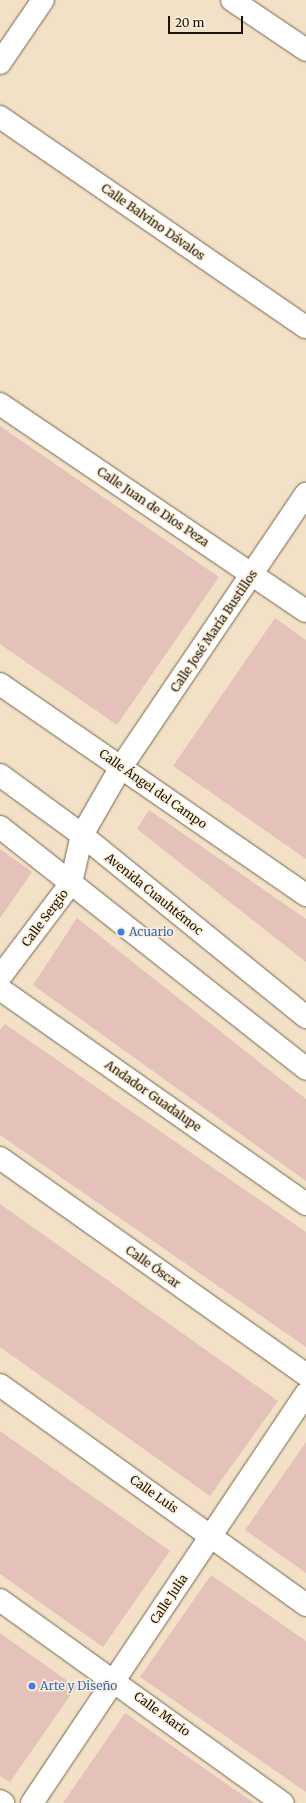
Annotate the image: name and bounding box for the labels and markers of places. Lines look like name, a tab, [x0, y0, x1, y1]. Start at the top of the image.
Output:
place label: Acuario	[129, 925, 174, 939]
marker: Acuario	[116, 927, 126, 937]
place label: Arte y Diseño	[40, 1679, 117, 1693]
marker: Arte y Diseño	[27, 1681, 37, 1691]

